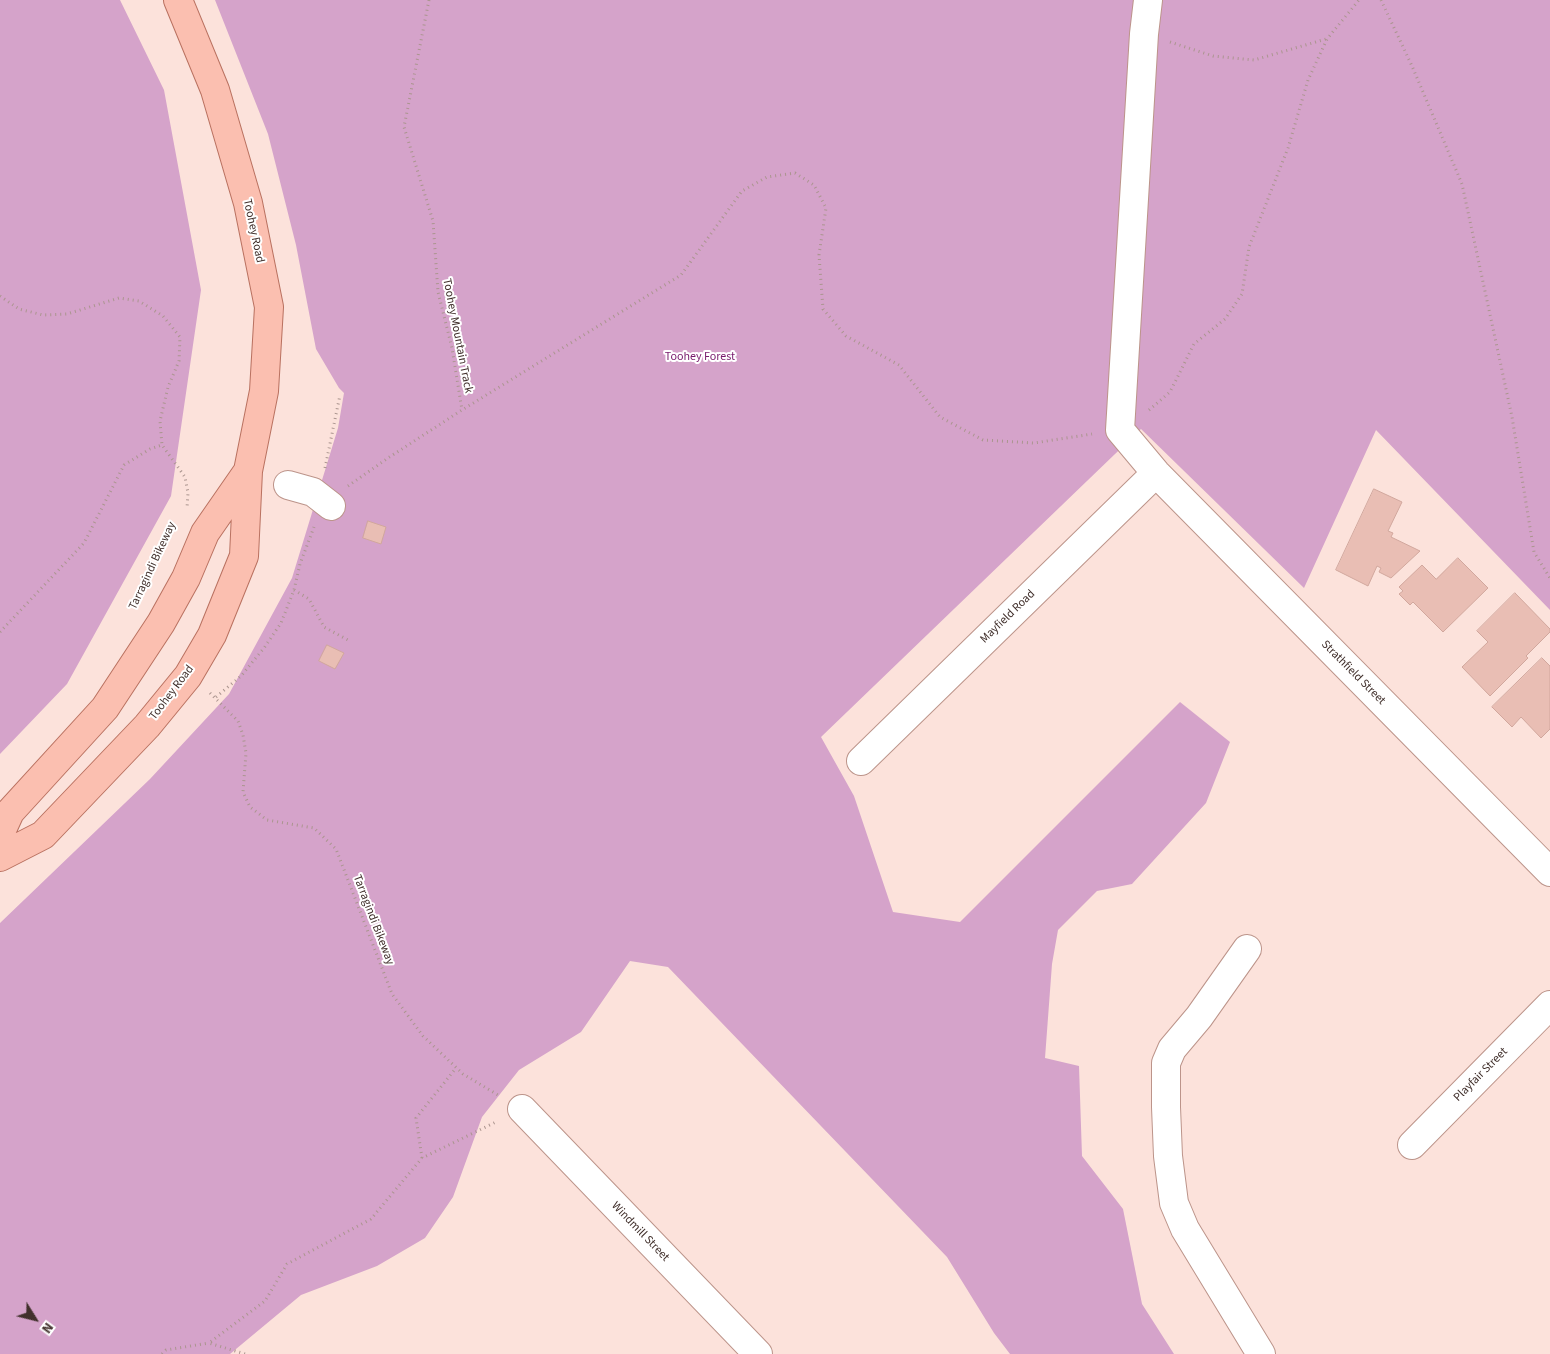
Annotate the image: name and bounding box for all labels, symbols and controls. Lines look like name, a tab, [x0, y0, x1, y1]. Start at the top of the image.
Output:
street label: Toohey Road	[239, 198, 267, 264]
street label: Toohey Mountain Track	[439, 277, 475, 395]
park label: Toohey Forest	[665, 350, 735, 364]
street label: Tarragindi Bikeway	[126, 520, 180, 612]
street label: Mayfield Road	[978, 587, 1038, 647]
street label: Strathfield Street	[1318, 638, 1388, 708]
street label: Toohey Road	[147, 663, 197, 723]
street label: Tarragindi Bikeway	[349, 873, 397, 967]
street label: Playfair Street	[1451, 1045, 1511, 1105]
street label: Windmill Street	[608, 1199, 672, 1265]
north arrow	[10, 1294, 60, 1344]
text: N	[36, 1318, 58, 1337]

